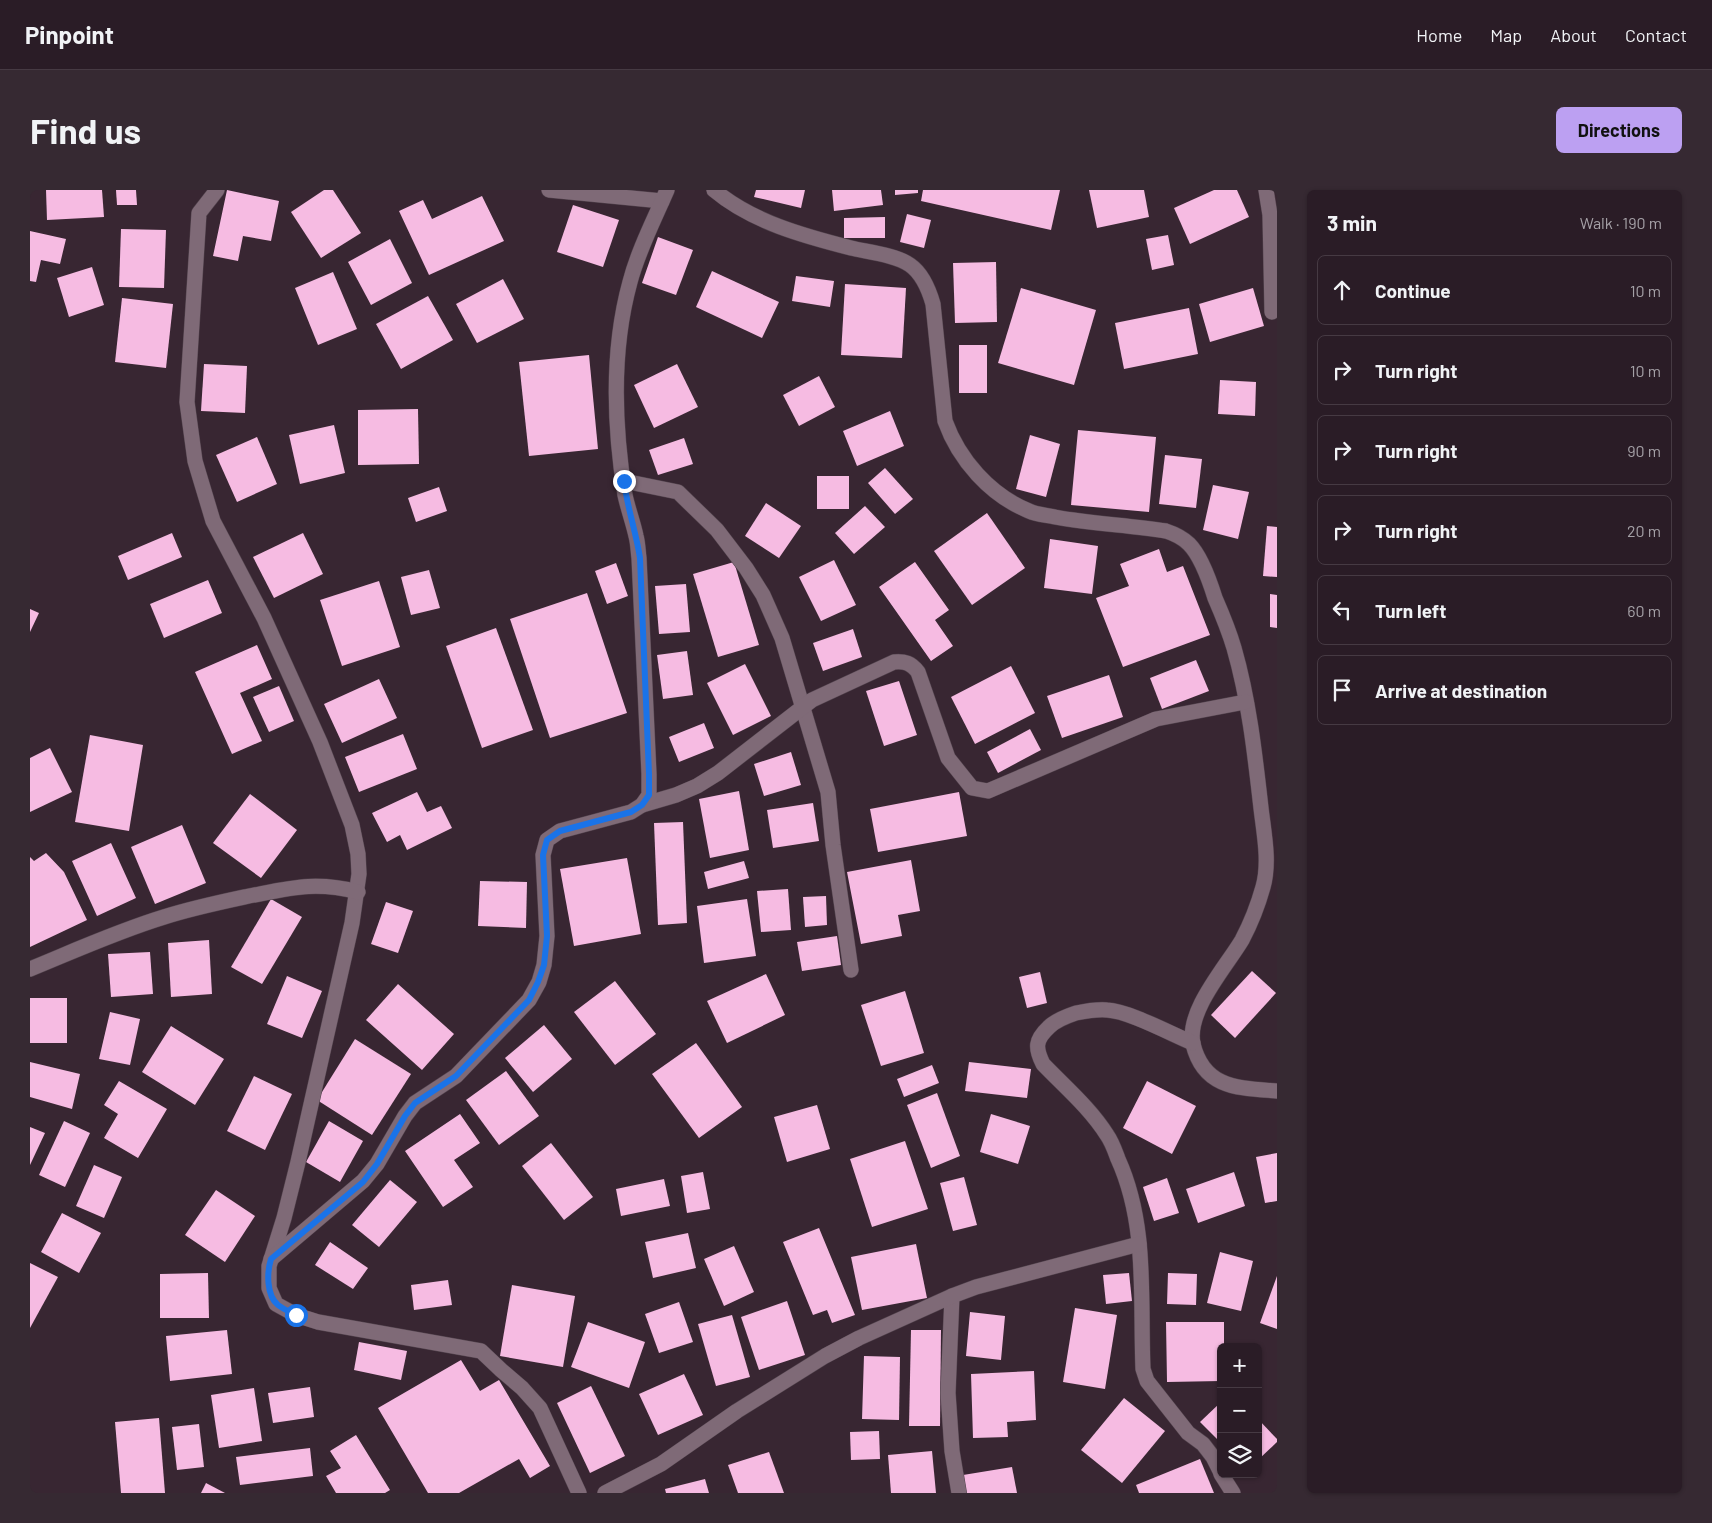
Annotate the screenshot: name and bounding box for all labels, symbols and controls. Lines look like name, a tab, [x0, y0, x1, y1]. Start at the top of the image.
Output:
text: Pinpoint	[25, 20, 114, 49]
text: Home	[1416, 24, 1462, 46]
text: Map	[1490, 24, 1522, 46]
text: About	[1550, 24, 1597, 46]
text: Contact	[1625, 24, 1687, 46]
button: Directions	[1556, 107, 1682, 153]
text: Find us	[30, 109, 141, 151]
text: 3 min	[1327, 210, 1377, 235]
text: Walk · 190 m	[1580, 213, 1662, 232]
icon: ahead	[1328, 276, 1356, 304]
text: Continue	[1375, 279, 1451, 302]
text: 10 m	[1630, 281, 1661, 300]
icon: right	[1328, 356, 1356, 384]
text: Turn right	[1375, 359, 1457, 382]
text: 10 m	[1630, 361, 1661, 380]
icon: right	[1328, 436, 1356, 464]
text: Turn right	[1375, 439, 1457, 462]
text: 90 m	[1627, 441, 1661, 460]
route end	[613, 470, 636, 493]
icon: right	[1328, 516, 1356, 544]
text: Turn right	[1375, 519, 1457, 542]
text: 20 m	[1627, 521, 1661, 540]
icon: left	[1328, 596, 1356, 624]
text: Turn left	[1375, 599, 1446, 622]
text: 60 m	[1627, 601, 1661, 620]
icon: arrive	[1328, 676, 1356, 704]
text: Arrive at destination	[1375, 679, 1547, 702]
route start	[285, 1304, 308, 1327]
map controls	[1217, 1343, 1262, 1478]
button: +	[1217, 1343, 1262, 1388]
button: −	[1217, 1388, 1262, 1433]
button: layers	[1217, 1433, 1262, 1478]

